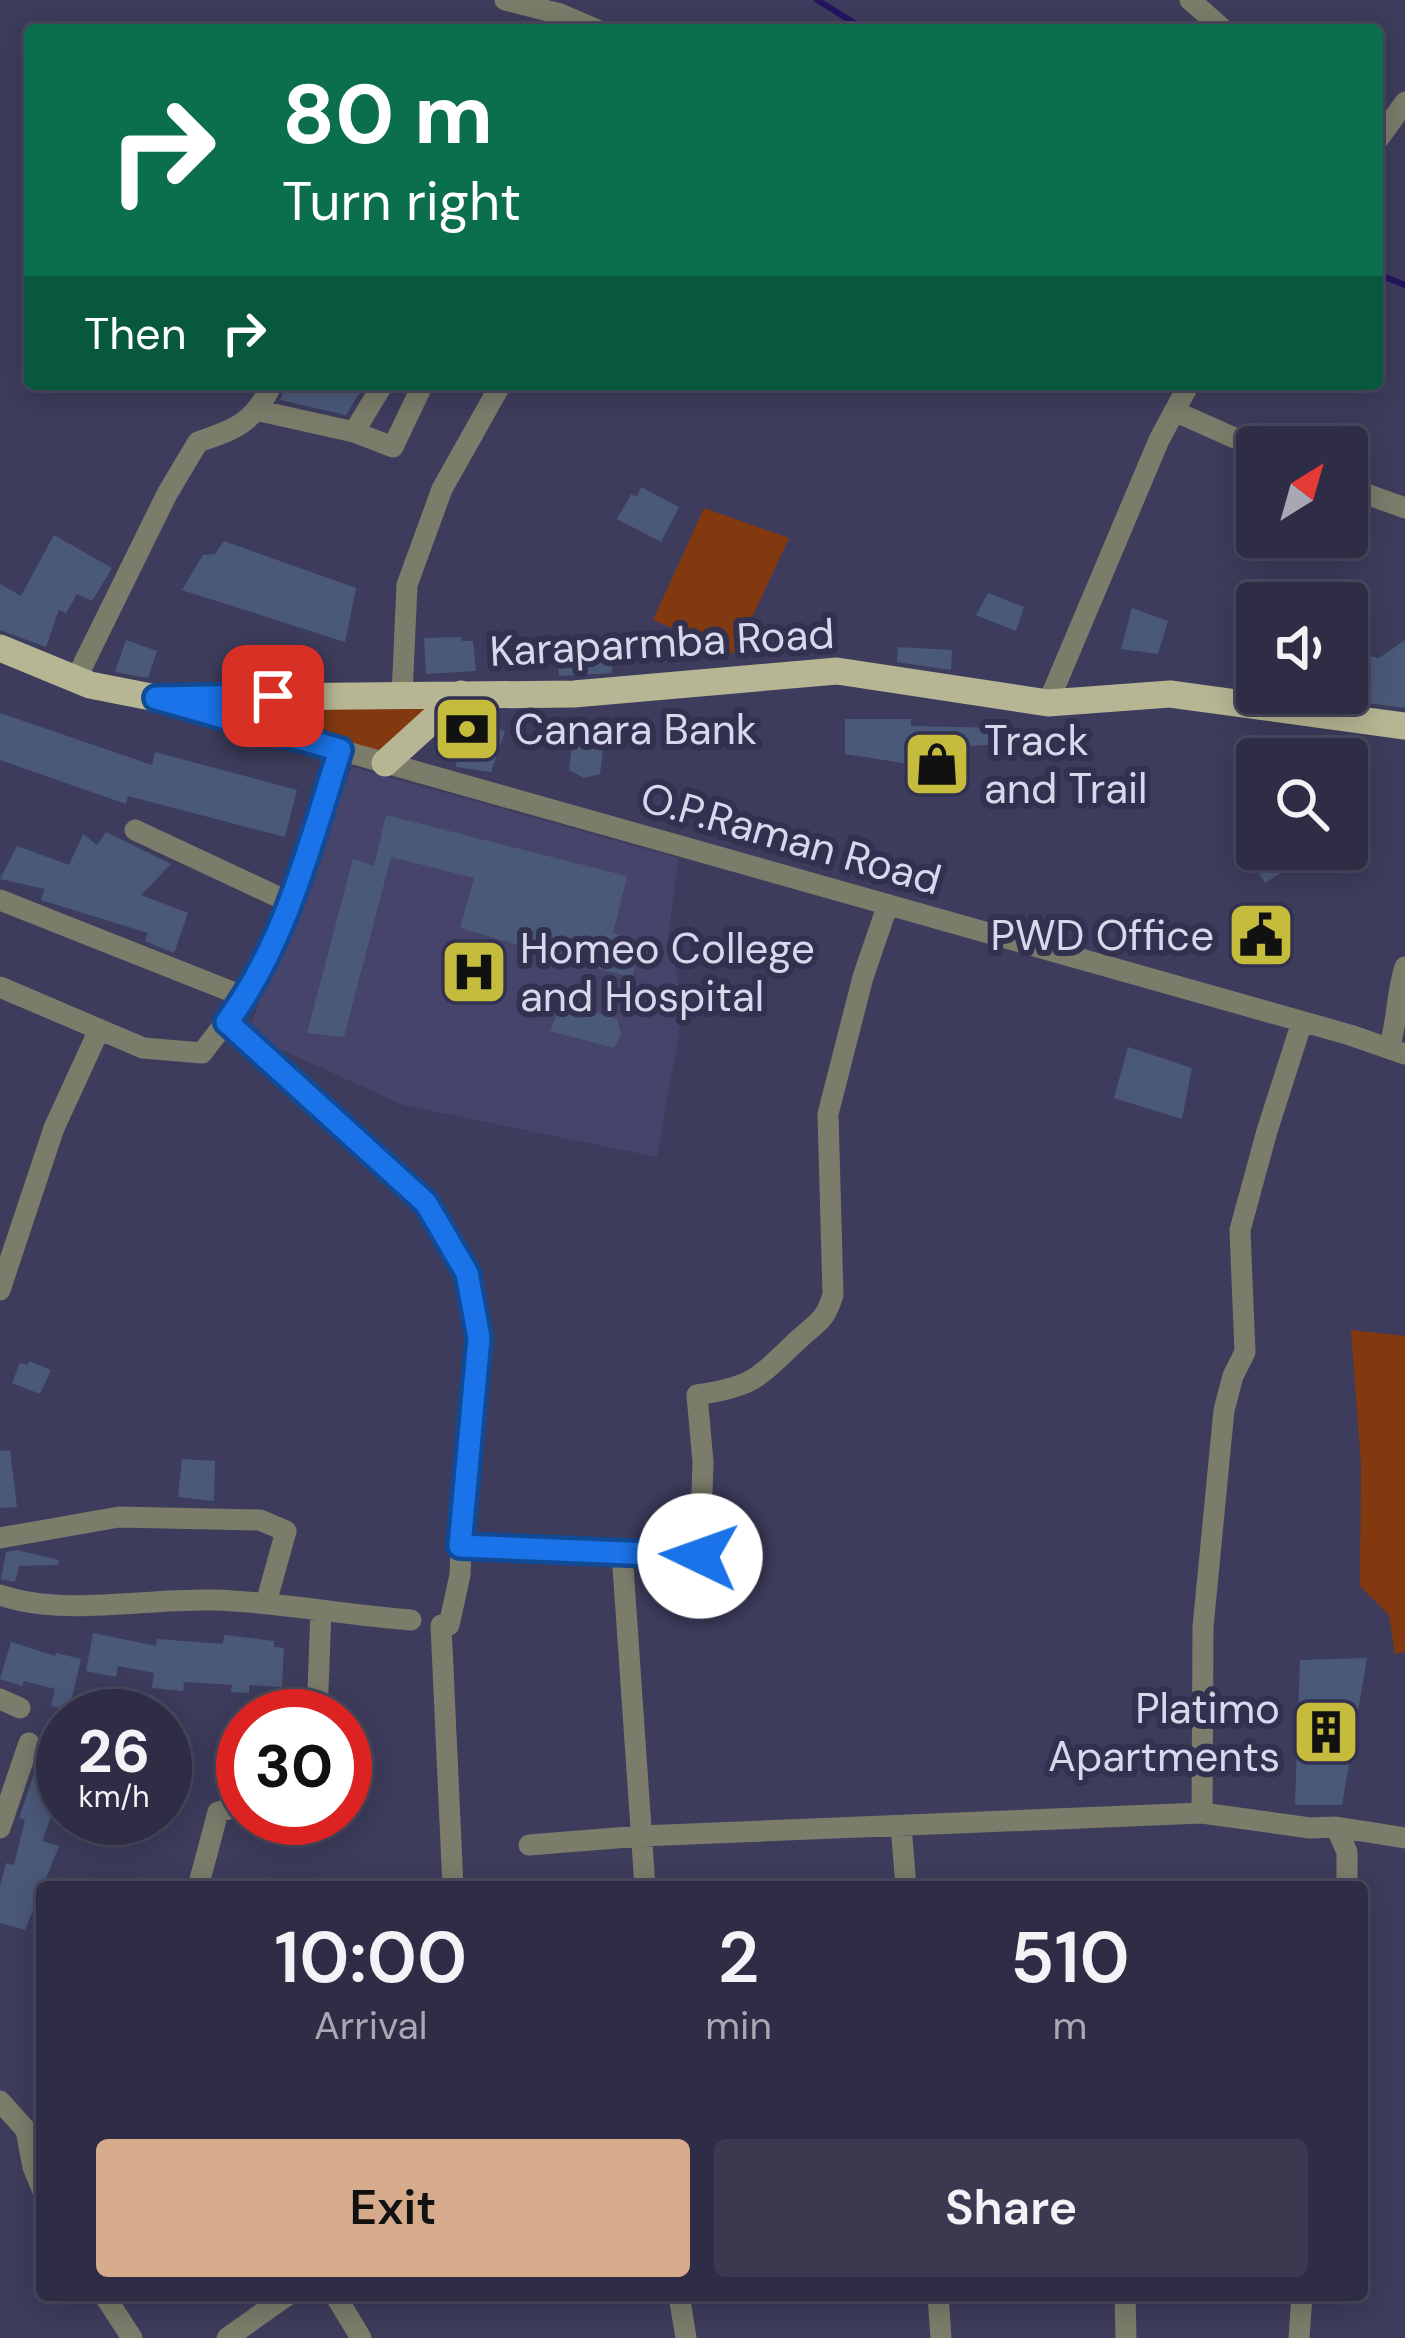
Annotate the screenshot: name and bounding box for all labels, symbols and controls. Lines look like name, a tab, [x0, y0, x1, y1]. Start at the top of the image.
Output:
text: 80 m	[282, 60, 493, 169]
icon: right	[84, 72, 240, 228]
text: Turn right	[282, 166, 521, 237]
icon: right	[211, 300, 277, 366]
text: Then	[84, 304, 187, 363]
north arrow	[1236, 426, 1368, 558]
map controls	[1236, 426, 1368, 870]
button: sound	[1236, 582, 1368, 714]
street label: Karaparmba Road	[488, 606, 836, 679]
pin	[222, 645, 324, 747]
icon: arrive	[240, 663, 306, 729]
bank icon: Canara Bank	[432, 694, 502, 764]
place label: Canara Bank	[514, 702, 757, 757]
place label: Track and Trail	[984, 713, 1147, 816]
shop icon: Track and Trail	[902, 729, 972, 799]
button: search	[1236, 738, 1368, 870]
street label: O.P.Raman Road	[634, 769, 947, 908]
public building icon: PWD Office	[1226, 900, 1296, 970]
place label: PWD Office	[991, 908, 1214, 963]
place label: Homeo College and Hospital	[520, 921, 815, 1024]
hospital icon: Homeo College and Hospital	[439, 937, 509, 1007]
position arrow	[637, 1493, 763, 1619]
place label: Platimo Apartments	[1048, 1681, 1280, 1784]
speed limit sign: 30	[216, 1689, 372, 1845]
building icon: Platimo Apartments	[1291, 1697, 1361, 1767]
text: 26	[78, 1712, 150, 1791]
text: km/h	[79, 1777, 149, 1816]
text: 10:00	[274, 1911, 467, 2004]
text: 2	[718, 1911, 759, 2004]
text: 510	[1010, 1911, 1130, 2004]
text: Arrival	[314, 2000, 427, 2051]
text: min	[705, 2000, 772, 2051]
text: m	[1053, 2000, 1087, 2051]
button: Exit	[96, 2139, 690, 2277]
button: Share	[714, 2139, 1308, 2277]

